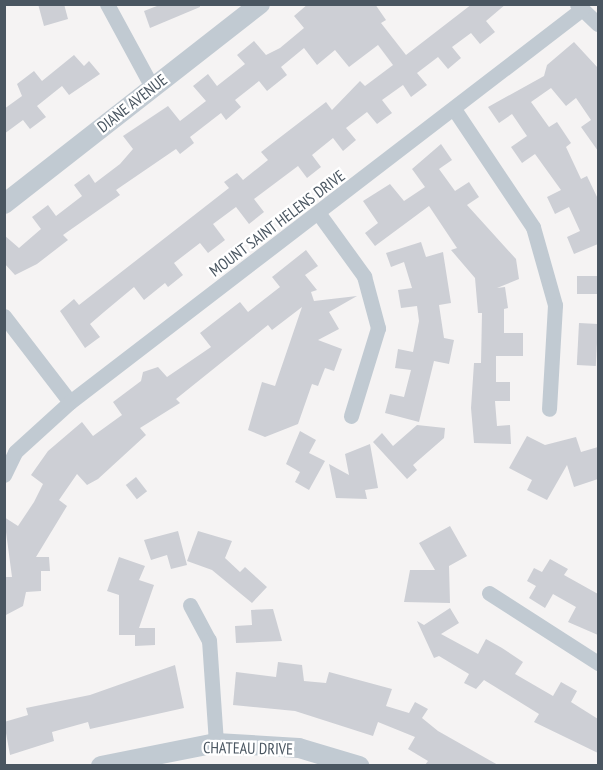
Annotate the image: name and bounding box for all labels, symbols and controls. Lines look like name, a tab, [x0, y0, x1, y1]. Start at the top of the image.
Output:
street label: DIANE AVENUE	[93, 70, 171, 136]
street label: MOUNT SAINT HELENS DRIVE	[205, 165, 349, 281]
street label: CHATEAU DRIVE	[203, 738, 293, 758]

